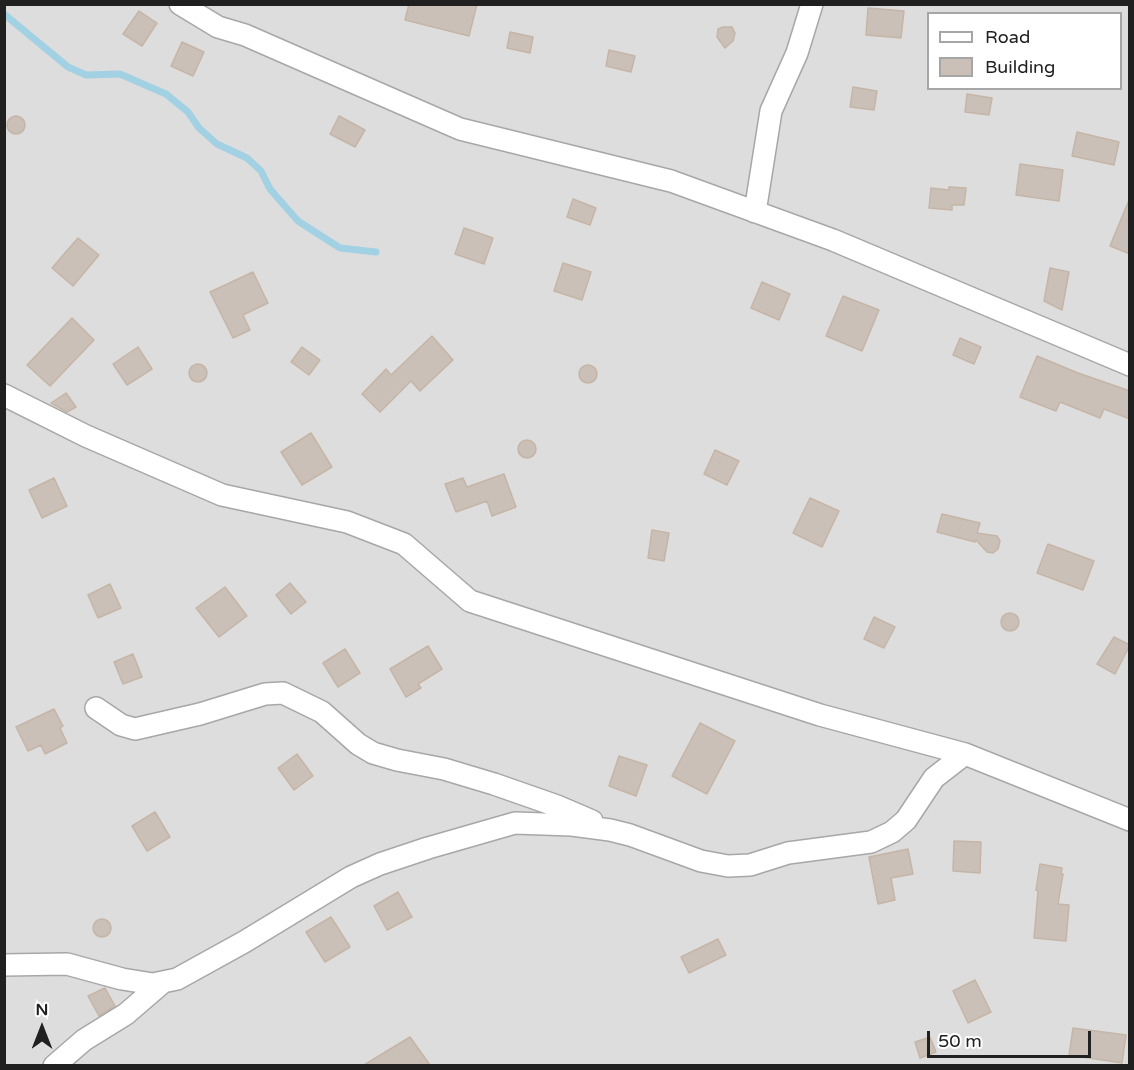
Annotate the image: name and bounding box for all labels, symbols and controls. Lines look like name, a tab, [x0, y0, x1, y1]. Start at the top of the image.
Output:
legend	[927, 12, 1122, 90]
text: Road	[985, 26, 1030, 48]
text: Building	[985, 56, 1055, 78]
north arrow	[12, 998, 72, 1058]
text: N	[36, 1000, 48, 1020]
scale bar	[930, 1019, 1094, 1057]
text: 50 m	[938, 1030, 982, 1052]

